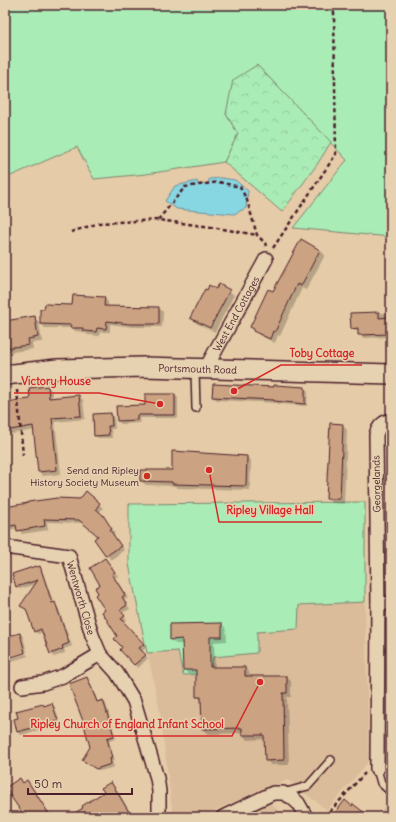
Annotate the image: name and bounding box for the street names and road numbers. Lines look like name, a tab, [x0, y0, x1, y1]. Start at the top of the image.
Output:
street label: West End Cottages	[210, 273, 263, 354]
street label: Portsmouth Road	[158, 361, 237, 377]
street label: Georgelands	[369, 455, 383, 513]
street label: Wentworth Close	[64, 559, 98, 636]

